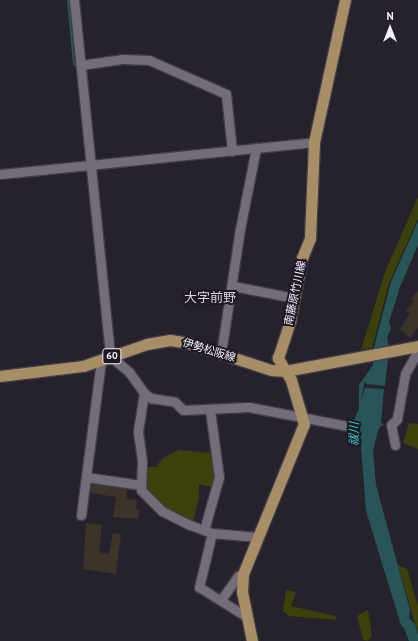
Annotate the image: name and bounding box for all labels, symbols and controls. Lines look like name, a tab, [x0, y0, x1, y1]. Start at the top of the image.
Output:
north arrow	[370, 8, 410, 48]
text: N	[386, 9, 394, 23]
street label: 南藤原竹川線	[282, 259, 308, 327]
district label: 大字前野	[184, 290, 236, 306]
street label: 伊勢松阪線	[181, 336, 237, 364]
road number: 60	[102, 348, 122, 364]
water label: 祓川	[347, 422, 361, 446]

